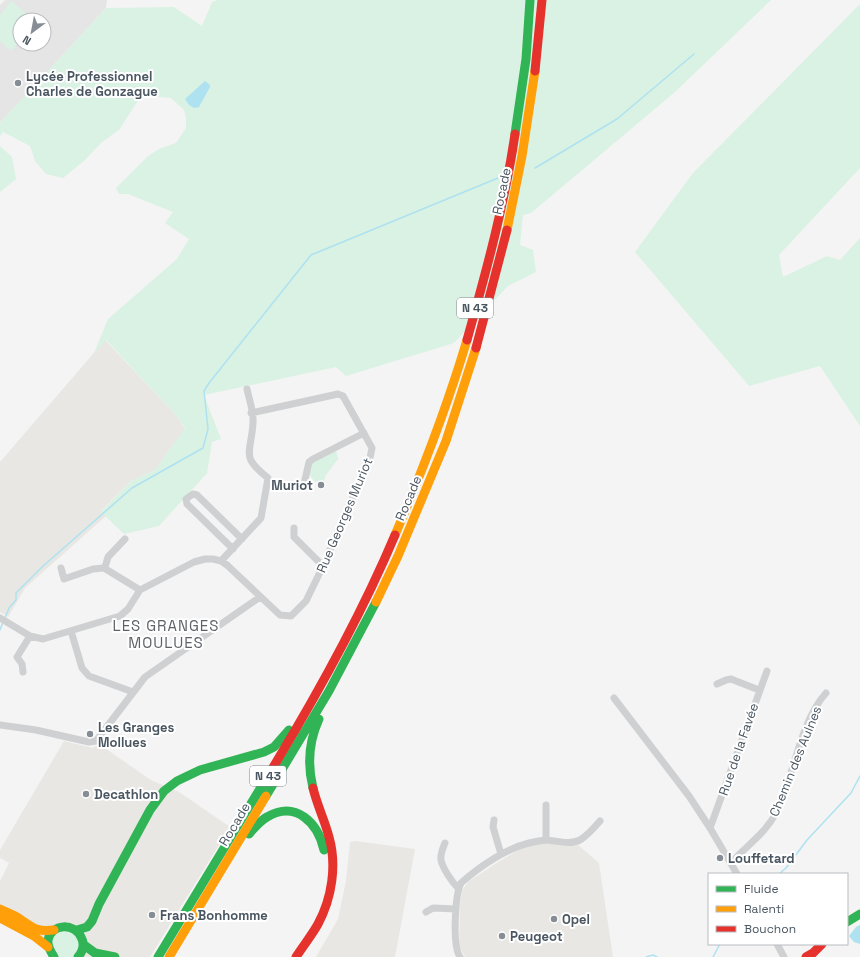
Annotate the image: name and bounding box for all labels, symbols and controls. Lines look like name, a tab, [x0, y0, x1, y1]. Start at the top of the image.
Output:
north arrow	[12, 12, 52, 52]
text: N	[20, 33, 34, 48]
place label: Lycée Professionnel Charles de Gonzague	[26, 68, 158, 100]
marker: Lycée Professionnel Charles de Gonzague	[13, 78, 23, 88]
street label: Rocade	[488, 166, 515, 216]
road number: N 43	[457, 298, 493, 318]
street label: Rue Georges Muriot	[313, 455, 376, 575]
street label: Rocade	[391, 473, 426, 523]
place label: Muriot	[271, 477, 313, 494]
marker: Muriot	[316, 480, 326, 490]
district label: LES GRANGES MOULUES	[112, 616, 220, 652]
street label: Rue de la Favée	[715, 701, 762, 798]
street label: Chemin des Aulnes	[766, 703, 825, 819]
place label: Les Granges Mollues	[98, 719, 175, 751]
marker: Les Granges Mollues	[85, 729, 95, 739]
road number: N 43	[250, 766, 286, 786]
place label: Decathlon	[94, 786, 158, 803]
marker: Decathlon	[81, 789, 91, 799]
street label: Rocade	[215, 800, 254, 849]
place label: Louffetard	[728, 850, 795, 867]
marker: Louffetard	[715, 853, 725, 863]
legend	[708, 873, 848, 945]
text: Fluide	[744, 881, 779, 897]
text: Ralenti	[744, 901, 784, 917]
place label: Frans Bonhomme	[160, 907, 268, 924]
marker: Frans Bonhomme	[147, 910, 157, 920]
place label: Opel	[562, 911, 590, 928]
marker: Opel	[549, 914, 559, 924]
text: Bouchon	[744, 921, 796, 937]
place label: Peugeot	[510, 928, 563, 945]
marker: Peugeot	[497, 931, 507, 941]

